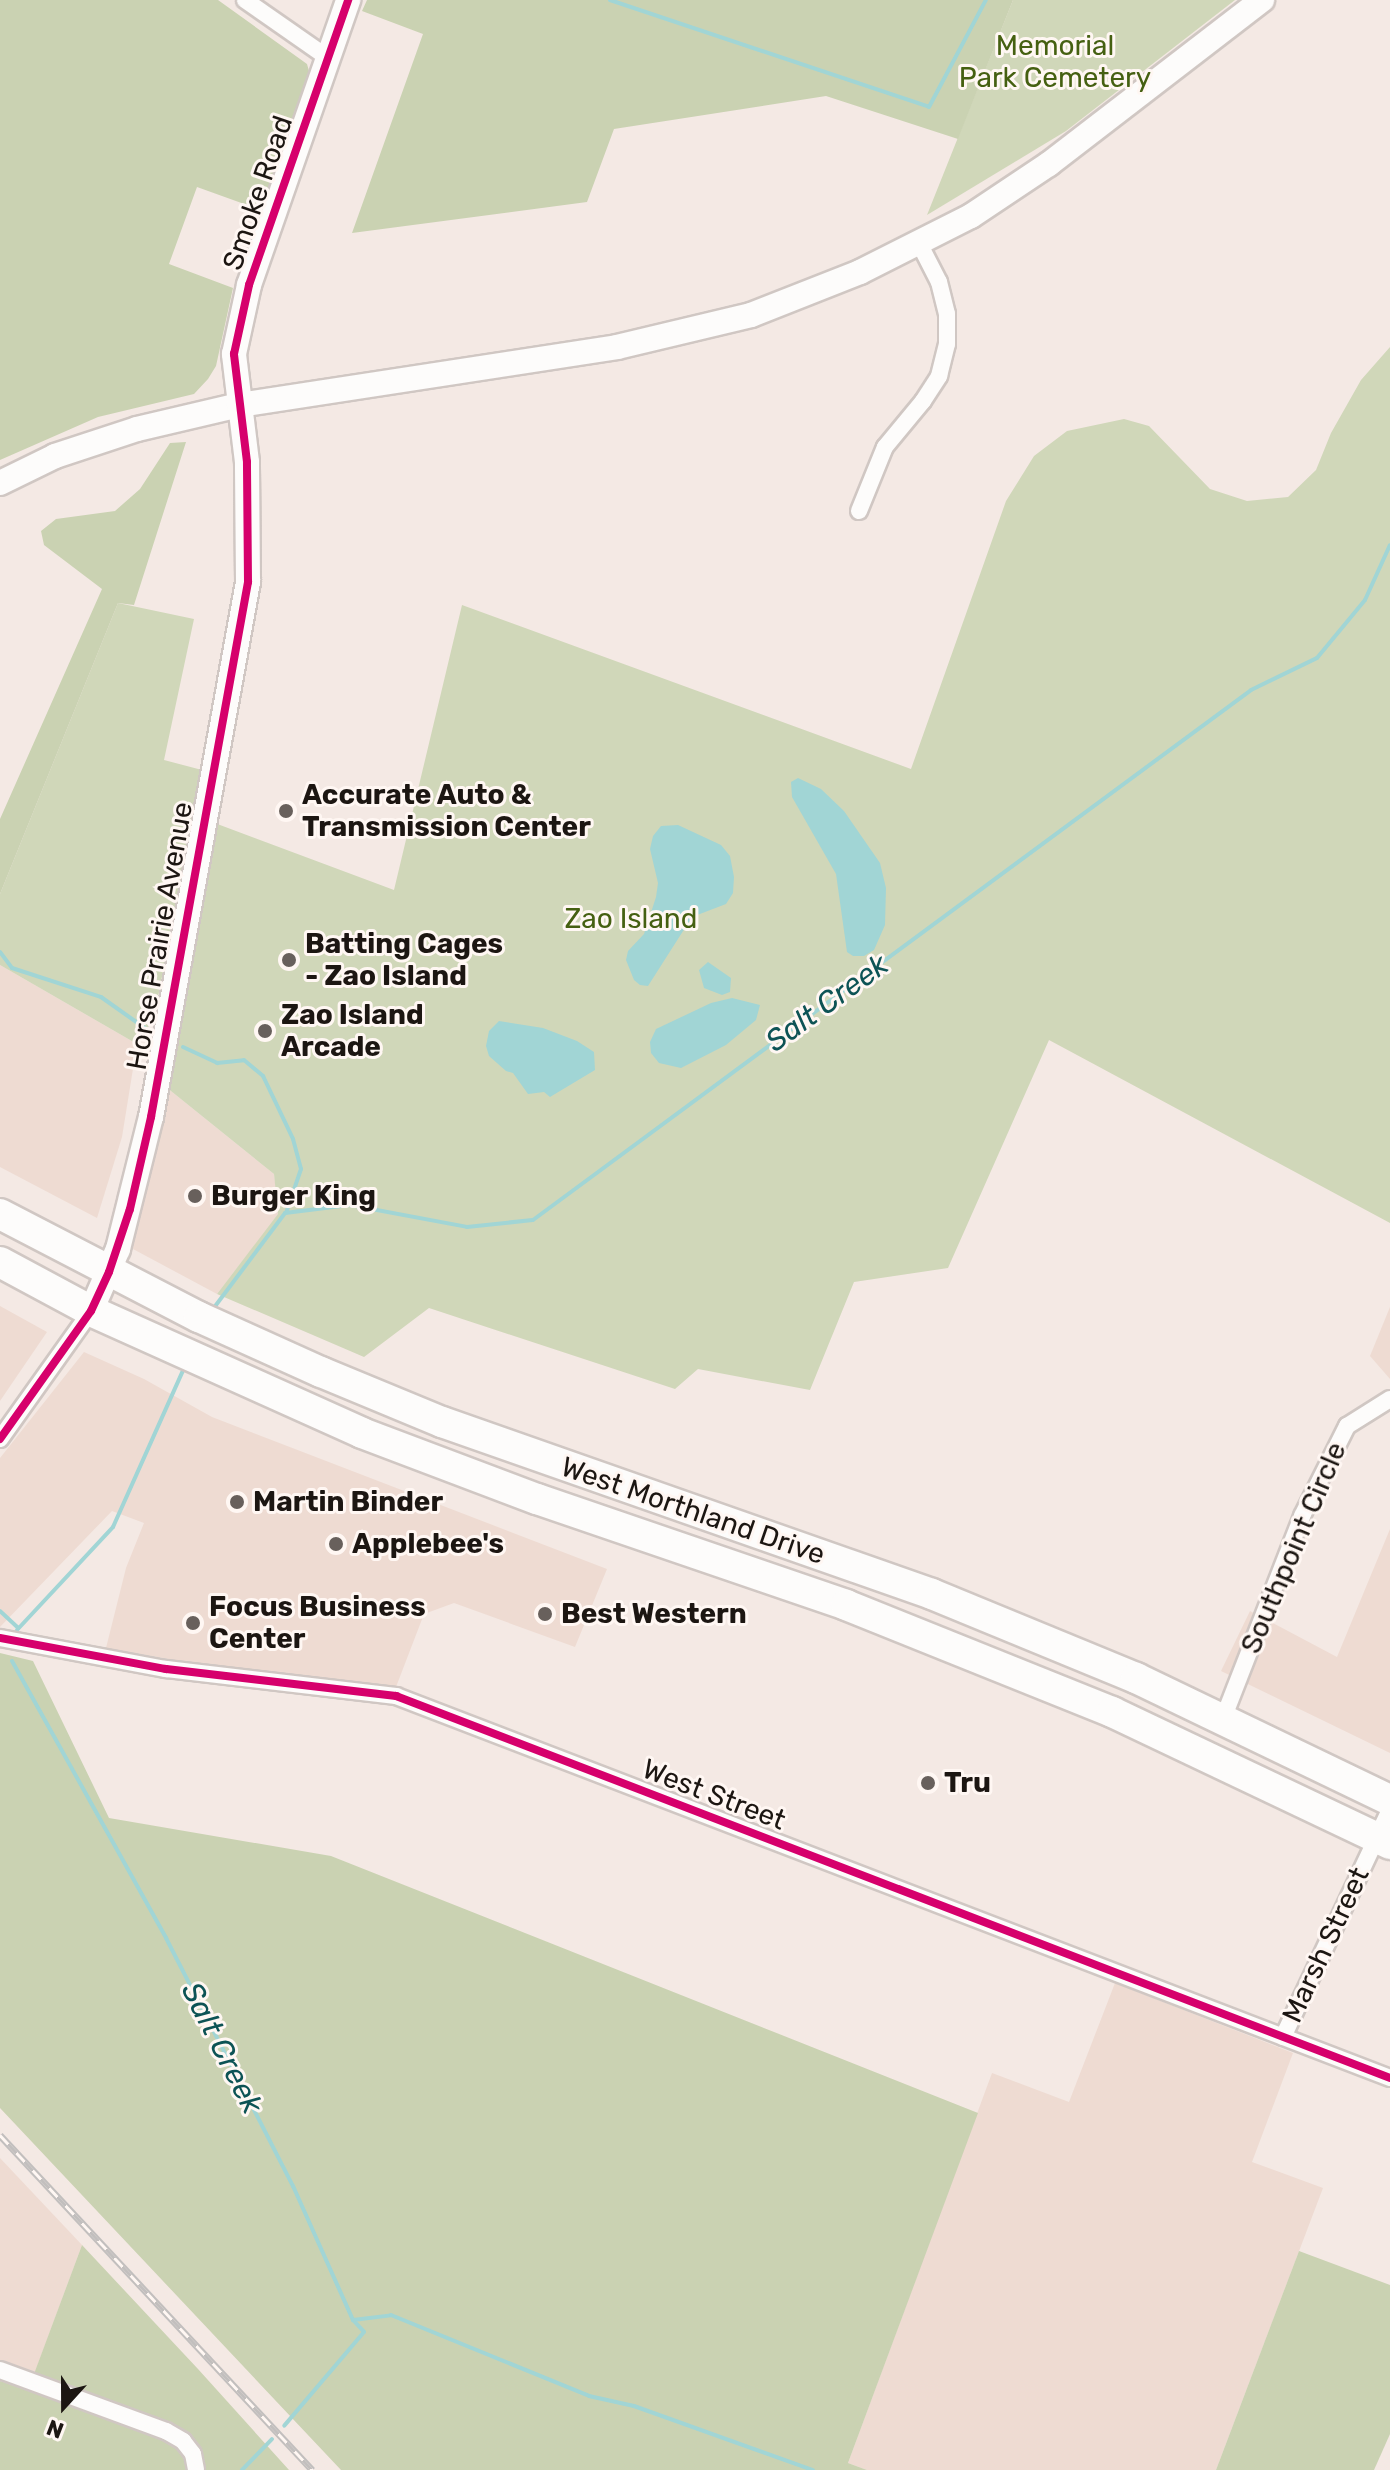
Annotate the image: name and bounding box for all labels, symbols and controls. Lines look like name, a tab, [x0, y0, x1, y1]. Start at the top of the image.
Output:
park label: Memorial Park Cemetery	[959, 29, 1151, 95]
street label: Smoke Road	[216, 111, 300, 275]
place label: Accurate Auto & Transmission Center	[302, 778, 591, 844]
street label: Horse Prairie Avenue	[120, 799, 200, 1073]
marker: Accurate Auto & Transmission Center	[277, 802, 295, 820]
park label: Zao Island	[565, 902, 697, 936]
place label: Batting Cages - Zao Island	[305, 927, 503, 993]
water label: Salt Creek	[759, 947, 895, 1059]
marker: Batting Cages - Zao Island	[280, 951, 298, 969]
place label: Zao Island Arcade	[281, 998, 424, 1064]
marker: Zao Island Arcade	[256, 1022, 274, 1040]
place label: Burger King	[211, 1179, 377, 1213]
marker: Burger King	[186, 1187, 204, 1205]
street label: Southpoint Circle	[1234, 1437, 1354, 1659]
street label: West Morthland Drive	[557, 1450, 829, 1572]
place label: Martin Binder	[253, 1485, 443, 1519]
marker: Martin Binder	[228, 1493, 246, 1511]
place label: Applebee's	[352, 1527, 504, 1561]
marker: Applebee's	[327, 1535, 345, 1553]
place label: Focus Business Center	[209, 1590, 426, 1656]
place label: Best Western	[561, 1597, 747, 1631]
marker: Best Western	[536, 1605, 554, 1623]
marker: Focus Business Center	[184, 1614, 202, 1632]
street label: West Street	[638, 1752, 790, 1838]
place label: Tru	[944, 1766, 991, 1800]
marker: Tru	[919, 1774, 937, 1792]
street label: Marsh Street	[1275, 1862, 1377, 2028]
water label: Salt Creek	[174, 1976, 270, 2120]
north arrow	[24, 2366, 104, 2446]
text: N	[43, 2413, 67, 2444]

